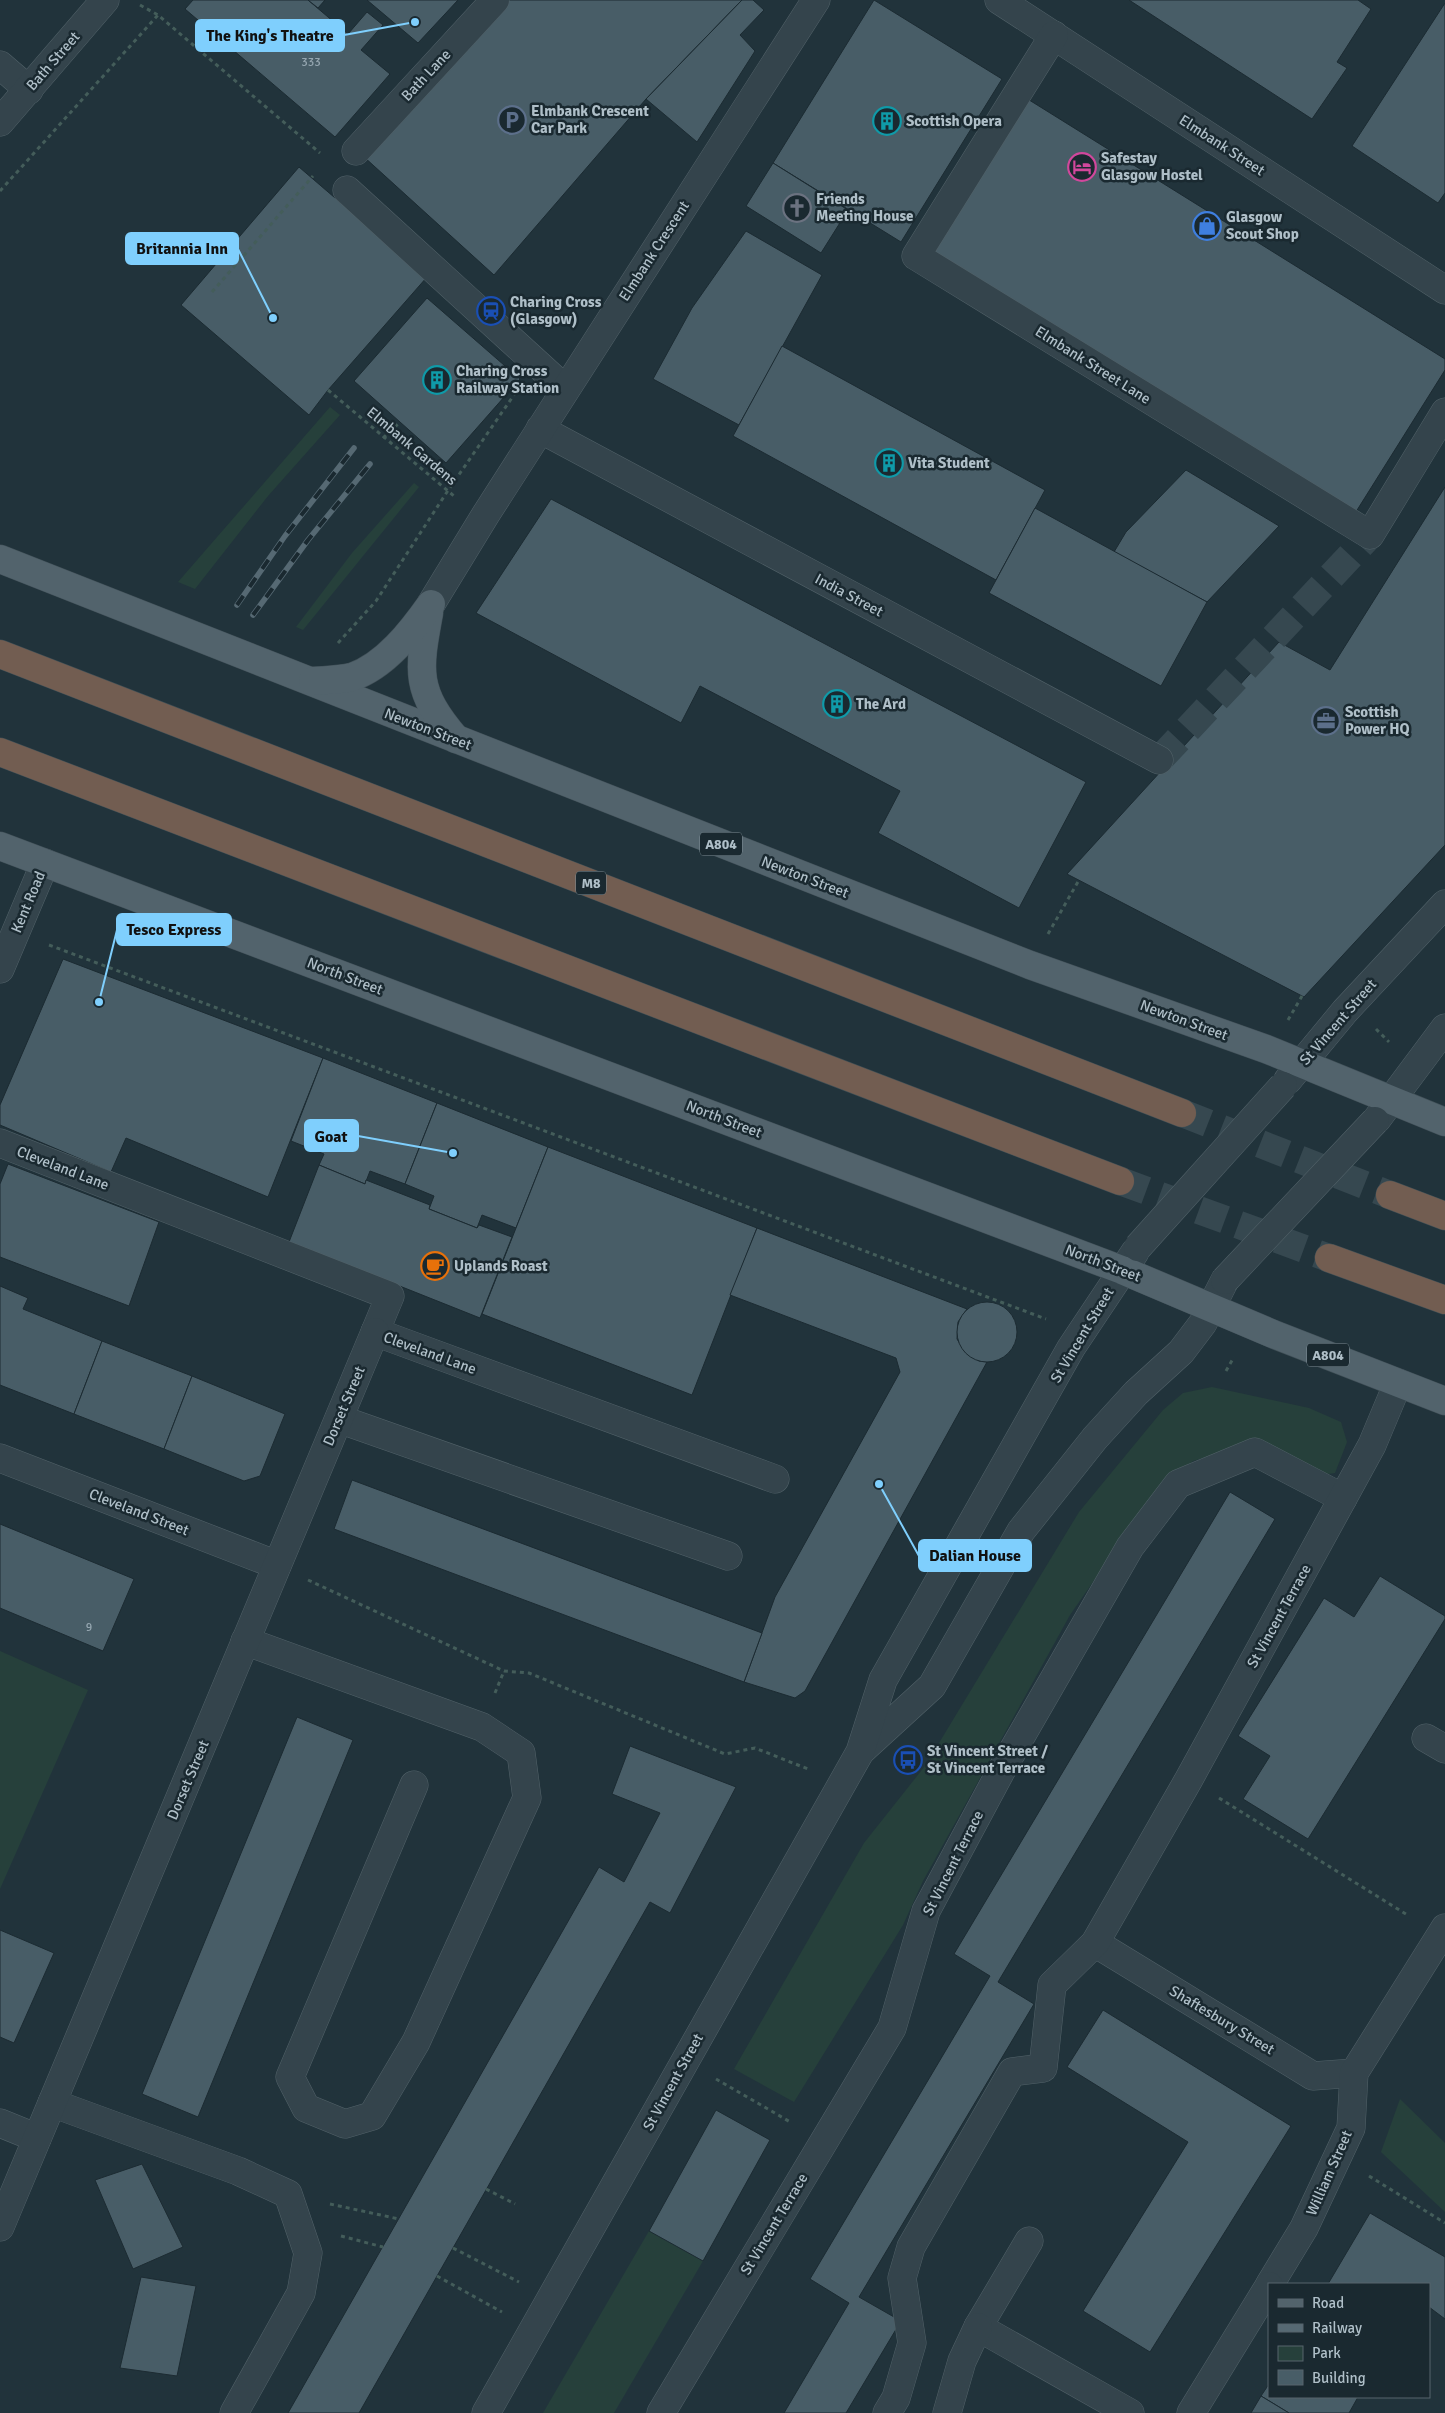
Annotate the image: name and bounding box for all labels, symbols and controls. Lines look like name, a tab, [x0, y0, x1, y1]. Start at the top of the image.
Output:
callout: The King's Theatre	[196, 20, 344, 51]
text: The King's Theatre	[206, 26, 334, 46]
street label: Bath Street	[22, 28, 84, 94]
street label: Bath Lane	[398, 45, 454, 105]
house number: 333	[301, 55, 321, 70]
place label: Elmbank Crescent Car Park	[531, 102, 649, 137]
parking icon: Elmbank Crescent Car Park	[497, 105, 527, 135]
building icon: Scottish Opera	[872, 106, 902, 136]
street label: Elmbank Street	[1176, 111, 1268, 179]
place label: Scottish Opera	[906, 112, 1002, 130]
place label: Safestay Glasgow Hostel	[1101, 149, 1203, 184]
hotel icon: Safestay Glasgow Hostel	[1067, 152, 1097, 182]
place label: Friends Meeting House	[816, 190, 914, 225]
church icon: Friends Meeting House	[782, 193, 812, 223]
street label: Elmbank Crescent	[615, 198, 693, 304]
place label: Glasgow Scout Shop	[1226, 208, 1299, 243]
shop icon: Glasgow Scout Shop	[1192, 211, 1222, 241]
callout: Britannia Inn	[126, 233, 238, 264]
text: Britannia Inn	[136, 239, 228, 259]
place label: Charing Cross (Glasgow)	[510, 293, 602, 328]
station icon: Charing Cross (Glasgow)	[476, 296, 506, 326]
street label: Elmbank Street Lane	[1032, 322, 1154, 408]
place label: Charing Cross Railway Station	[456, 362, 559, 397]
building icon: Charing Cross Railway Station	[422, 365, 452, 395]
street label: Elmbank Gardens	[363, 403, 461, 489]
building icon: Vita Student	[874, 448, 904, 478]
place label: Vita Student	[908, 454, 990, 472]
street label: India Street	[812, 570, 886, 620]
building icon: The Ard	[822, 689, 852, 719]
place label: The Ard	[856, 695, 906, 713]
place label: Scottish Power HQ	[1345, 703, 1410, 738]
street label: Newton Street	[382, 704, 474, 754]
office icon: Scottish Power HQ	[1311, 706, 1341, 736]
road number: A804	[700, 832, 742, 856]
street label: Newton Street	[759, 852, 851, 902]
street label: Kent Road	[7, 869, 49, 935]
road number: M8	[576, 871, 606, 894]
callout: Tesco Express	[117, 914, 231, 945]
text: Tesco Express	[127, 920, 221, 940]
street label: North Street	[305, 953, 385, 999]
street label: St Vincent Street	[1296, 975, 1380, 1069]
street label: Newton Street	[1138, 996, 1230, 1044]
street label: North Street	[684, 1096, 764, 1142]
callout: Goat	[305, 1120, 358, 1151]
text: Goat	[315, 1127, 347, 1147]
street label: Cleveland Lane	[14, 1142, 112, 1194]
street label: North Street	[1063, 1240, 1143, 1286]
cafe icon: Uplands Roast	[420, 1251, 450, 1281]
place label: Uplands Roast	[454, 1257, 548, 1275]
street label: St Vincent Street	[1046, 1284, 1118, 1386]
street label: Cleveland Lane	[381, 1328, 479, 1378]
road number: A804	[1307, 1344, 1349, 1366]
street label: Dorset Street	[319, 1363, 369, 1449]
street label: Cleveland Street	[87, 1485, 191, 1539]
callout: Dalian House	[919, 1540, 1031, 1571]
text: Dalian House	[929, 1546, 1021, 1566]
street label: St Vincent Terrace	[1243, 1561, 1315, 1671]
house number: 9	[86, 1620, 92, 1635]
street label: Dorset Street	[163, 1737, 213, 1823]
place label: St Vincent Street / St Vincent Terrace	[927, 1742, 1048, 1777]
bus stop icon: St Vincent Street / St Vincent Terrace	[893, 1745, 923, 1775]
street label: St Vincent Terrace	[919, 1807, 987, 1919]
street label: Shaftesbury Street	[1166, 1982, 1278, 2058]
street label: St Vincent Street	[639, 2030, 707, 2134]
street label: William Street	[1302, 2128, 1356, 2218]
street label: St Vincent Terrace	[737, 2170, 811, 2278]
legend	[1268, 2283, 1430, 2398]
text: Road	[1312, 2294, 1344, 2312]
text: Railway	[1312, 2319, 1362, 2337]
text: Park	[1312, 2344, 1341, 2362]
text: Building	[1312, 2369, 1366, 2387]

